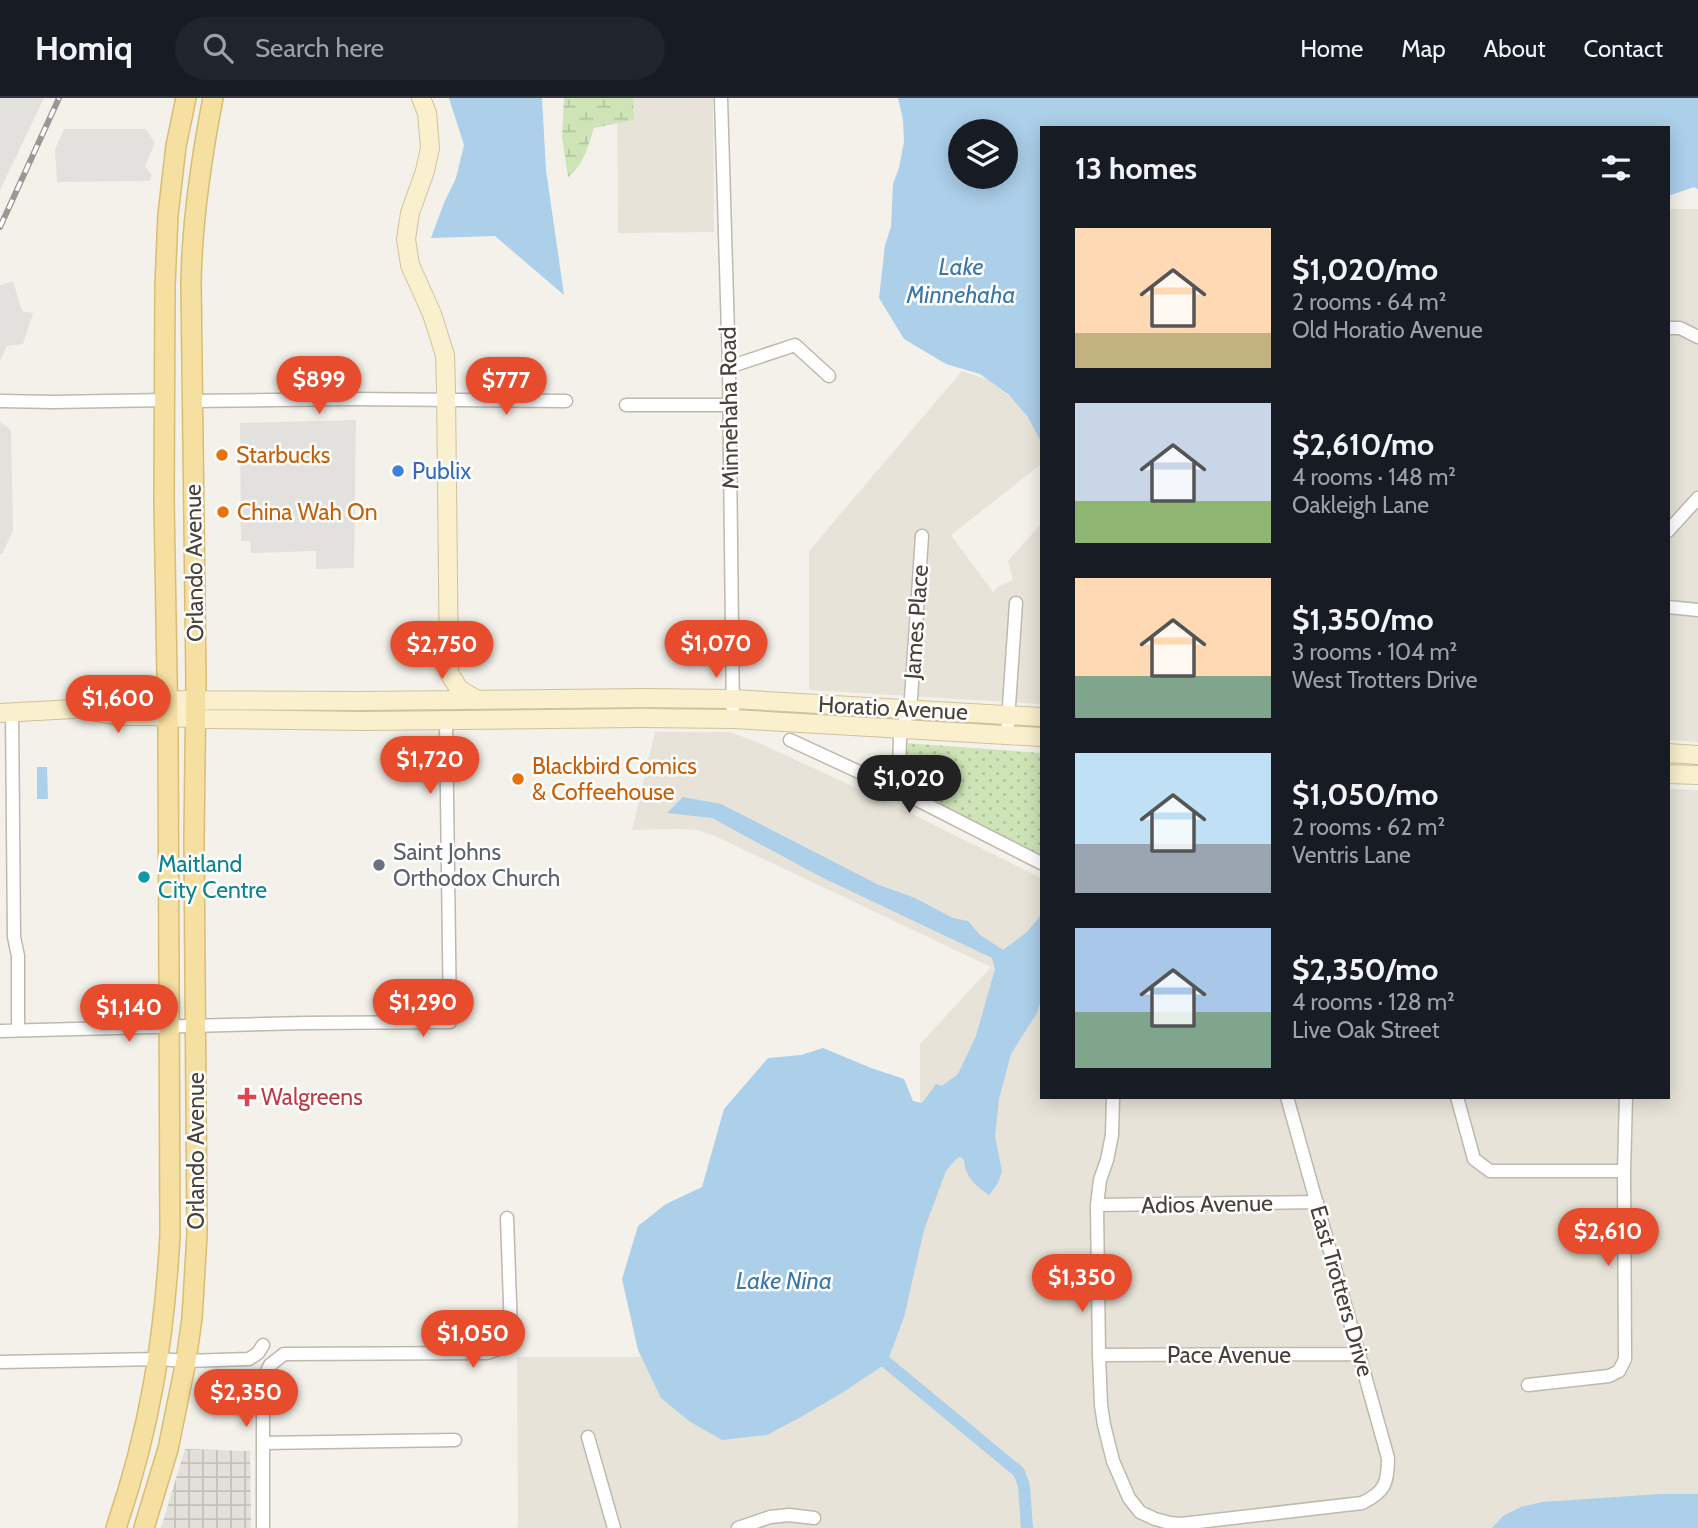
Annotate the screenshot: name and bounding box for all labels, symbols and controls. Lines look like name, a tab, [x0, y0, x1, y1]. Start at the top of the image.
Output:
search box	[175, 17, 665, 80]
text: Homiq	[35, 28, 133, 68]
icon: search	[199, 29, 237, 67]
text: Search here	[255, 32, 384, 64]
text: Home	[1300, 34, 1363, 63]
text: Map	[1401, 34, 1446, 63]
text: About	[1484, 34, 1546, 63]
text: Contact	[1584, 34, 1663, 63]
map controls	[948, 119, 1018, 189]
button: layers	[948, 119, 1018, 189]
icon: filters	[1597, 149, 1635, 187]
text: 13 homes	[1075, 150, 1197, 187]
text: $1,020/mo	[1292, 251, 1438, 288]
water label: Lake Minnehaha	[906, 252, 1015, 309]
icon: home	[1131, 256, 1215, 340]
text: 2 rooms · 64 m²	[1292, 288, 1446, 316]
text: Old Horatio Avenue	[1292, 316, 1483, 344]
street label: Minnehaha Road	[714, 326, 744, 490]
pin: $899	[278, 356, 360, 416]
pin: $777	[465, 358, 547, 417]
text: $899	[292, 365, 346, 393]
text: $777	[482, 366, 530, 394]
text: $2,610/mo	[1292, 426, 1434, 463]
icon: home	[1131, 431, 1215, 515]
place label: Starbucks	[236, 441, 330, 469]
marker: Starbucks	[214, 447, 230, 463]
place label: Publix	[412, 457, 471, 485]
marker: Publix	[390, 463, 406, 479]
text: 4 rooms · 148 m²	[1292, 463, 1456, 491]
street label: Orlando Avenue	[179, 484, 209, 642]
text: Oakleigh Lane	[1292, 491, 1429, 519]
place label: China Wah On	[237, 498, 378, 526]
marker: China Wah On	[215, 504, 231, 520]
street label: James Place	[898, 564, 934, 681]
text: $1,350/mo	[1292, 601, 1434, 638]
icon: home	[1131, 606, 1215, 690]
pin: $1,070	[659, 620, 773, 680]
pin: $2,750	[385, 622, 499, 681]
text: $1,070	[681, 629, 751, 657]
text: $2,750	[406, 630, 478, 658]
text: 3 rooms · 104 m²	[1292, 638, 1457, 666]
text: West Trotters Drive	[1292, 666, 1478, 694]
pin: $1,600	[61, 676, 175, 735]
text: $1,600	[82, 684, 154, 712]
street label: Horatio Avenue	[817, 690, 969, 726]
pin: $1,720	[373, 736, 487, 796]
text: $1,720	[396, 745, 464, 773]
place label: Blackbird Comics & Coffeehouse	[532, 752, 697, 806]
pin: $1,020	[852, 756, 966, 815]
text: $1,020	[873, 764, 945, 792]
marker: Blackbird Comics & Coffeehouse	[510, 771, 526, 787]
text: $1,050/mo	[1292, 776, 1438, 813]
icon: home	[1131, 781, 1215, 865]
text: 2 rooms · 62 m²	[1292, 813, 1445, 841]
place label: Saint Johns Orthodox Church	[393, 838, 560, 892]
text: Ventris Lane	[1292, 841, 1411, 869]
place label: Maitland City Centre	[158, 850, 267, 904]
marker: Saint Johns Orthodox Church	[371, 857, 387, 873]
marker: Maitland City Centre	[136, 869, 152, 885]
text: $2,350/mo	[1292, 951, 1438, 988]
icon: home	[1131, 956, 1215, 1040]
pin: $1,290	[366, 979, 480, 1039]
pin: $1,140	[72, 984, 186, 1044]
text: $1,290	[389, 988, 457, 1016]
text: 4 rooms · 128 m²	[1292, 988, 1455, 1016]
text: $1,140	[96, 993, 162, 1021]
text: Live Oak Street	[1292, 1016, 1440, 1044]
street label: Orlando Avenue	[182, 1072, 210, 1230]
place label: Walgreens	[261, 1083, 363, 1111]
marker: Walgreens	[239, 1089, 255, 1105]
street label: Adios Avenue	[1141, 1189, 1273, 1219]
street label: East Trotters Drive	[1304, 1202, 1380, 1380]
pin: $2,610	[1551, 1208, 1665, 1268]
text: $2,610	[1574, 1217, 1642, 1245]
pin: $1,350	[1025, 1254, 1139, 1314]
text: $1,350	[1048, 1263, 1116, 1291]
water label: Lake Nina	[736, 1266, 832, 1295]
pin: $1,050	[416, 1310, 530, 1370]
text: $1,050	[437, 1319, 509, 1347]
street label: Pace Avenue	[1167, 1341, 1291, 1369]
pin: $2,350	[189, 1370, 303, 1429]
text: $2,350	[210, 1378, 282, 1406]

